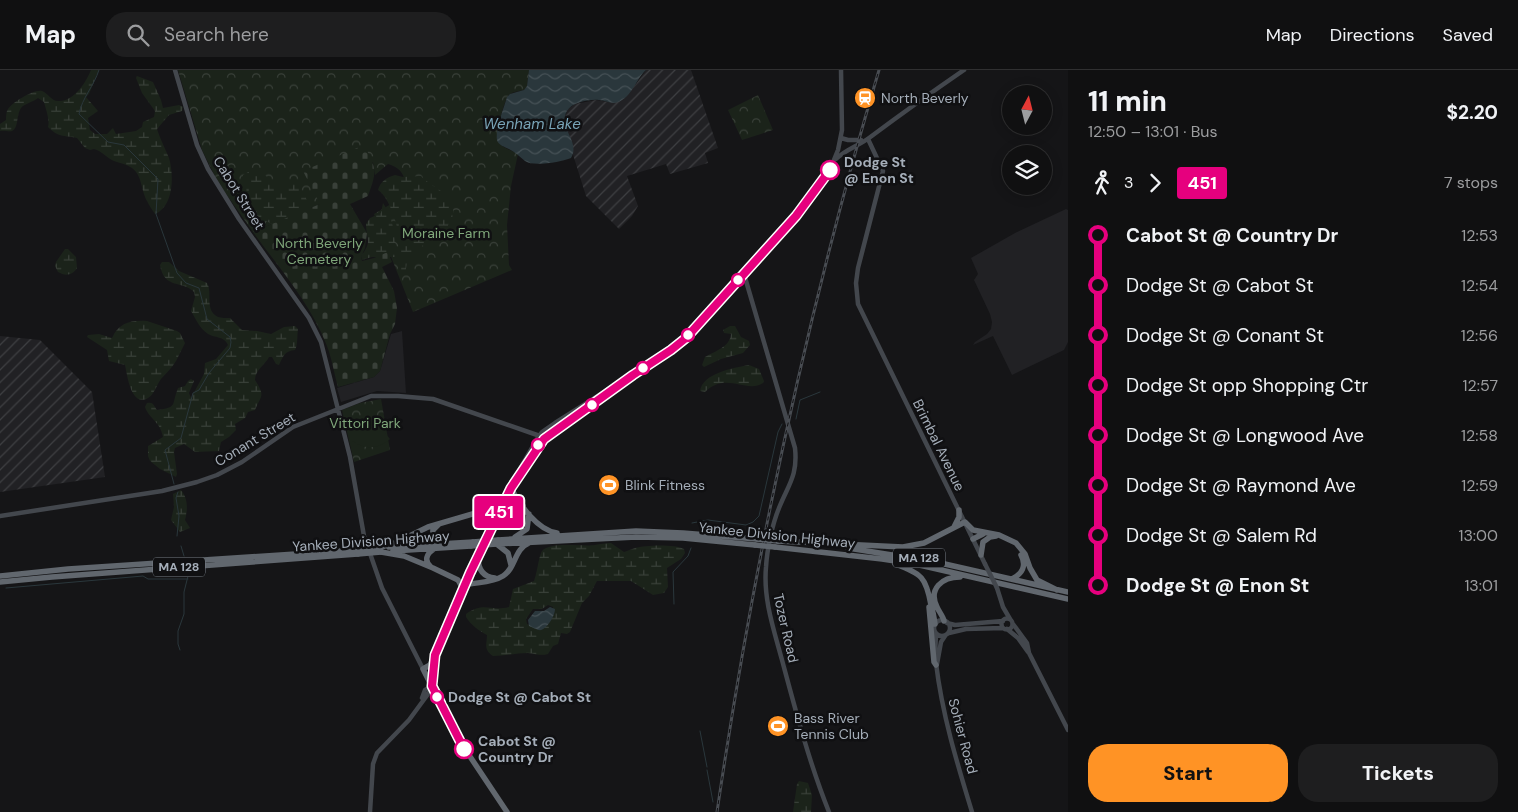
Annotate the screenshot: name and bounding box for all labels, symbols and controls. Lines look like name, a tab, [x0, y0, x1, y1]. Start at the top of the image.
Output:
search box	[106, 12, 456, 57]
text: Map	[25, 19, 76, 50]
icon: search	[124, 21, 152, 49]
text: Search here	[164, 22, 269, 47]
text: Map	[1266, 23, 1302, 47]
text: Directions	[1330, 23, 1415, 47]
text: Saved	[1443, 23, 1493, 47]
text: 11 min	[1088, 83, 1167, 120]
north arrow	[1002, 85, 1052, 135]
map controls	[1002, 85, 1052, 195]
station icon: North Beverly	[853, 86, 877, 110]
place label: North Beverly	[881, 89, 969, 107]
text: $2.20	[1447, 100, 1498, 125]
water label: Wenham Lake	[483, 114, 581, 134]
text: 12:50 – 13:01 · Bus	[1088, 121, 1218, 142]
button: layers	[1002, 145, 1052, 195]
street label: Cabot Street	[209, 153, 269, 233]
place label: Dodge St @ Enon St	[844, 153, 914, 187]
marker: Dodge St @ Enon St	[820, 160, 840, 180]
icon: walk	[1088, 169, 1116, 197]
icon: forward	[1141, 169, 1169, 197]
text: 451	[1187, 171, 1217, 195]
text: 3	[1124, 172, 1133, 193]
text: 7 stops	[1444, 172, 1498, 193]
text: Cabot St @ Country Dr	[1126, 223, 1338, 248]
park label: Moraine Farm	[402, 224, 490, 242]
text: 12:53	[1461, 225, 1498, 246]
park label: North Beverly Cemetery	[275, 234, 363, 268]
unlabelled marker	[731, 273, 745, 287]
text: Dodge St @ Cabot St	[1126, 273, 1314, 298]
text: 12:54	[1461, 275, 1498, 296]
text: Dodge St @ Conant St	[1126, 323, 1324, 348]
text: 12:56	[1461, 325, 1498, 346]
unlabelled marker	[681, 328, 695, 342]
unlabelled marker	[636, 361, 650, 375]
text: Dodge St opp Shopping Ctr	[1126, 373, 1368, 398]
text: 12:57	[1463, 375, 1498, 396]
street label: Brimbal Avenue	[909, 396, 969, 494]
unlabelled marker	[585, 398, 599, 412]
street label: Conant Street	[211, 408, 299, 470]
park label: Vittori Park	[329, 414, 401, 432]
text: Dodge St @ Longwood Ave	[1126, 423, 1364, 448]
text: 12:58	[1461, 425, 1498, 446]
unlabelled marker	[531, 438, 545, 452]
sports icon: Blink Fitness	[597, 473, 621, 497]
text: Dodge St @ Raymond Ave	[1126, 473, 1356, 498]
text: 12:59	[1461, 475, 1498, 496]
place label: Blink Fitness	[625, 476, 705, 494]
line badge: 451	[470, 496, 528, 528]
text: 451	[484, 500, 514, 524]
street label: Yankee Division Highway	[698, 518, 856, 552]
text: Dodge St @ Salem Rd	[1126, 523, 1317, 548]
text: 13:00	[1458, 525, 1498, 546]
street label: Yankee Division Highway	[292, 527, 450, 555]
road number: MA 128	[893, 548, 945, 568]
road number: MA 128	[153, 558, 205, 577]
text: Dodge St @ Enon St	[1126, 573, 1309, 598]
text: 13:01	[1464, 575, 1498, 596]
street label: Tozer Road	[769, 591, 803, 665]
place label: Dodge St @ Cabot St	[448, 688, 591, 706]
marker: Dodge St @ Cabot St	[430, 690, 444, 704]
street label: Sohier Road	[944, 696, 982, 776]
place label: Bass River Tennis Club	[794, 709, 869, 743]
sports icon: Bass River Tennis Club	[766, 714, 790, 738]
place label: Cabot St @ Country Dr	[478, 732, 556, 766]
marker: Cabot St @ Country Dr	[454, 739, 474, 759]
button: Start	[1088, 744, 1288, 802]
button: Tickets	[1298, 744, 1498, 802]

